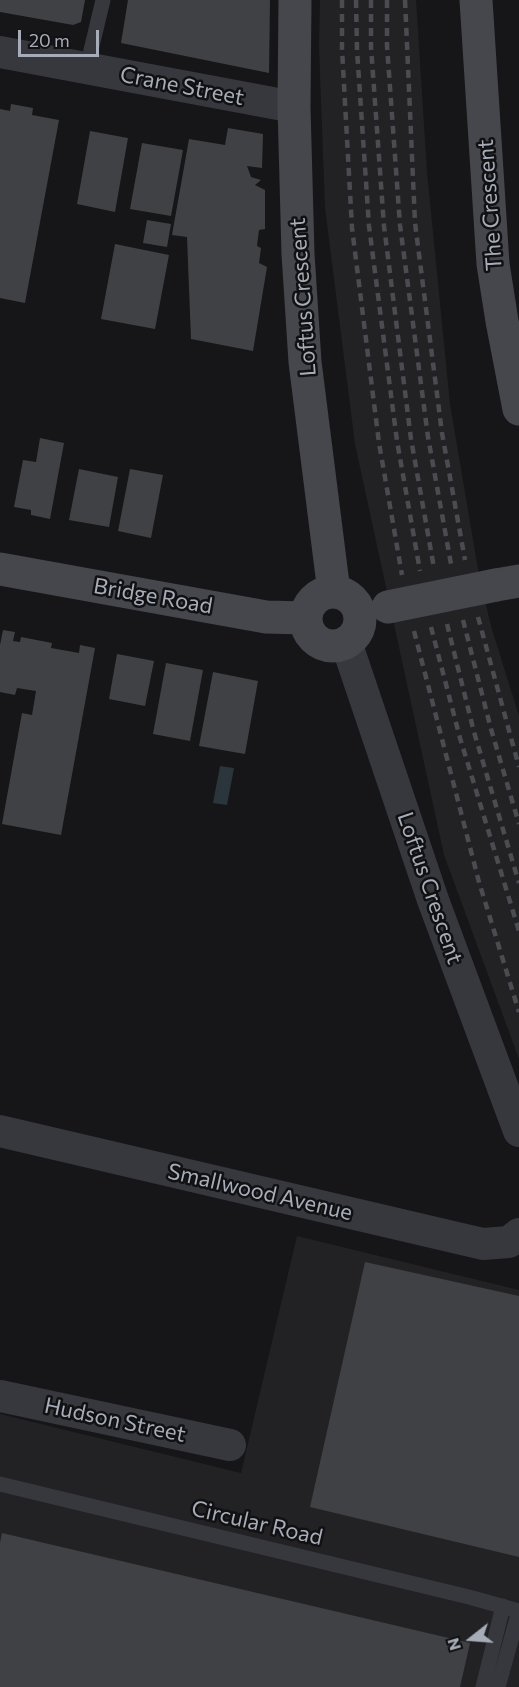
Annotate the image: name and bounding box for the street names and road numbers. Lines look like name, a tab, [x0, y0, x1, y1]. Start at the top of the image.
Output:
street label: Crane Street	[118, 61, 246, 111]
street label: The Crescent	[472, 138, 508, 272]
street label: Loftus Crescent	[284, 217, 322, 377]
street label: Bridge Road	[91, 573, 215, 619]
street label: Loftus Crescent	[392, 809, 468, 967]
street label: Smallwood Avenue	[165, 1158, 355, 1226]
street label: Hudson Street	[42, 1392, 188, 1448]
street label: Circular Road	[189, 1495, 325, 1551]

